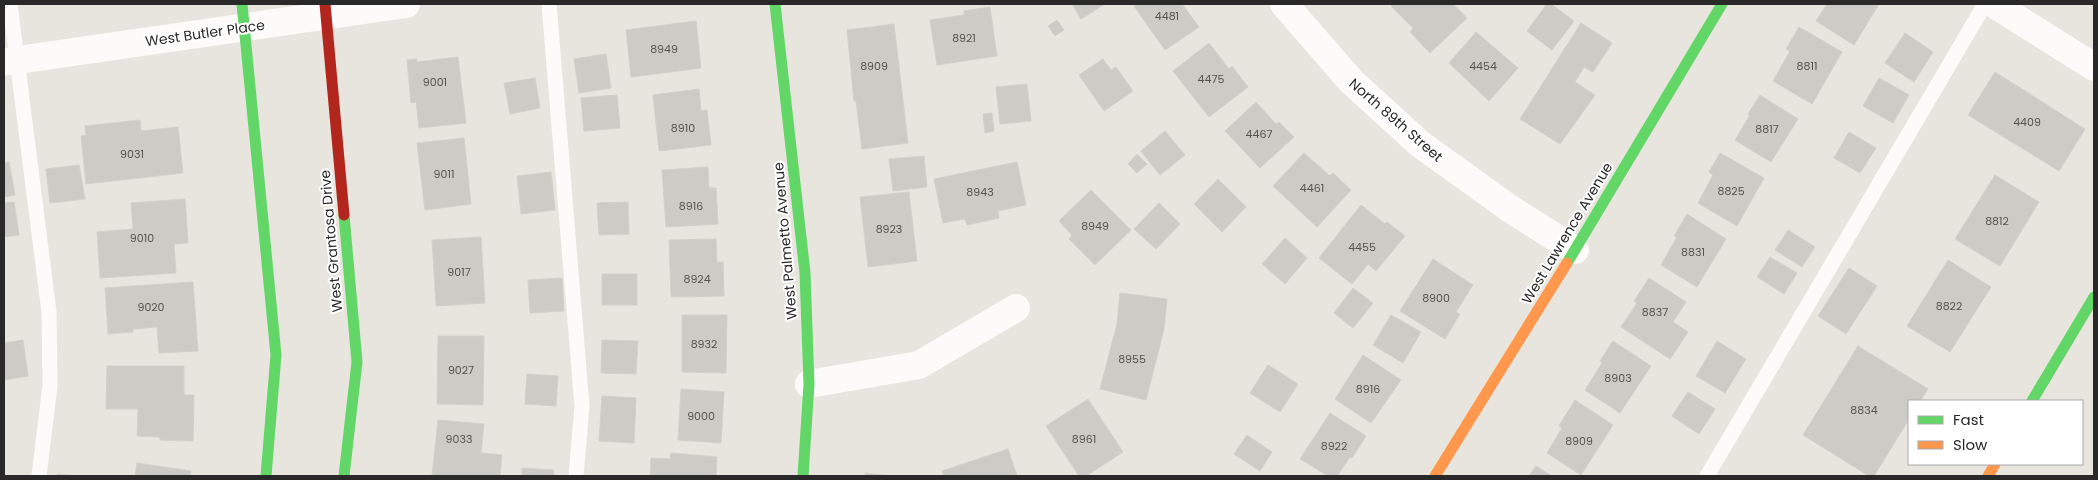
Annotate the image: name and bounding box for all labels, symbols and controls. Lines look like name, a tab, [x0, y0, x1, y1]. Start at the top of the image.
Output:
house number: 4481	[1155, 8, 1179, 24]
street label: West Butler Place	[144, 15, 266, 51]
house number: 8921	[952, 30, 976, 46]
house number: 8949	[650, 41, 678, 57]
house number: 8909	[860, 58, 888, 74]
house number: 4454	[1469, 58, 1497, 74]
house number: 8811	[1797, 58, 1817, 74]
house number: 4475	[1198, 71, 1224, 87]
house number: 9001	[423, 74, 447, 90]
street label: North 89th Street	[1345, 74, 1447, 166]
house number: 4409	[2013, 114, 2041, 130]
house number: 8910	[671, 120, 695, 136]
house number: 8817	[1755, 121, 1779, 137]
house number: 4467	[1246, 126, 1272, 142]
house number: 9031	[120, 146, 144, 162]
street label: West Lawrence Avenue	[1517, 158, 1617, 308]
street label: West Palmetto Avenue	[768, 161, 802, 321]
house number: 9011	[434, 166, 454, 182]
street label: West Grantosa Drive	[315, 169, 347, 313]
house number: 4461	[1300, 180, 1324, 196]
house number: 8825	[1717, 183, 1745, 199]
house number: 8943	[966, 184, 994, 200]
house number: 8916	[679, 198, 703, 214]
house number: 8812	[1985, 213, 2009, 229]
house number: 8949	[1081, 218, 1109, 234]
house number: 8923	[876, 221, 902, 237]
house number: 9010	[130, 230, 154, 246]
house number: 4455	[1348, 239, 1376, 255]
house number: 8831	[1681, 244, 1705, 260]
house number: 9017	[447, 264, 471, 280]
house number: 8924	[683, 271, 711, 287]
house number: 8900	[1422, 290, 1450, 306]
house number: 8822	[1936, 298, 1962, 314]
house number: 9020	[137, 299, 165, 315]
house number: 8837	[1642, 304, 1668, 320]
house number: 8932	[691, 336, 717, 352]
house number: 8955	[1118, 351, 1146, 367]
house number: 9027	[448, 362, 474, 378]
house number: 8903	[1604, 370, 1632, 386]
house number: 8916	[1356, 381, 1380, 397]
legend	[1908, 400, 2083, 465]
house number: 8834	[1850, 402, 1878, 418]
house number: 9000	[687, 408, 715, 424]
text: Fast	[1953, 409, 1984, 430]
house number: 9033	[446, 431, 472, 447]
house number: 8961	[1072, 431, 1096, 447]
house number: 8909	[1565, 433, 1593, 449]
text: Slow	[1953, 434, 1988, 455]
house number: 8922	[1321, 438, 1347, 454]

